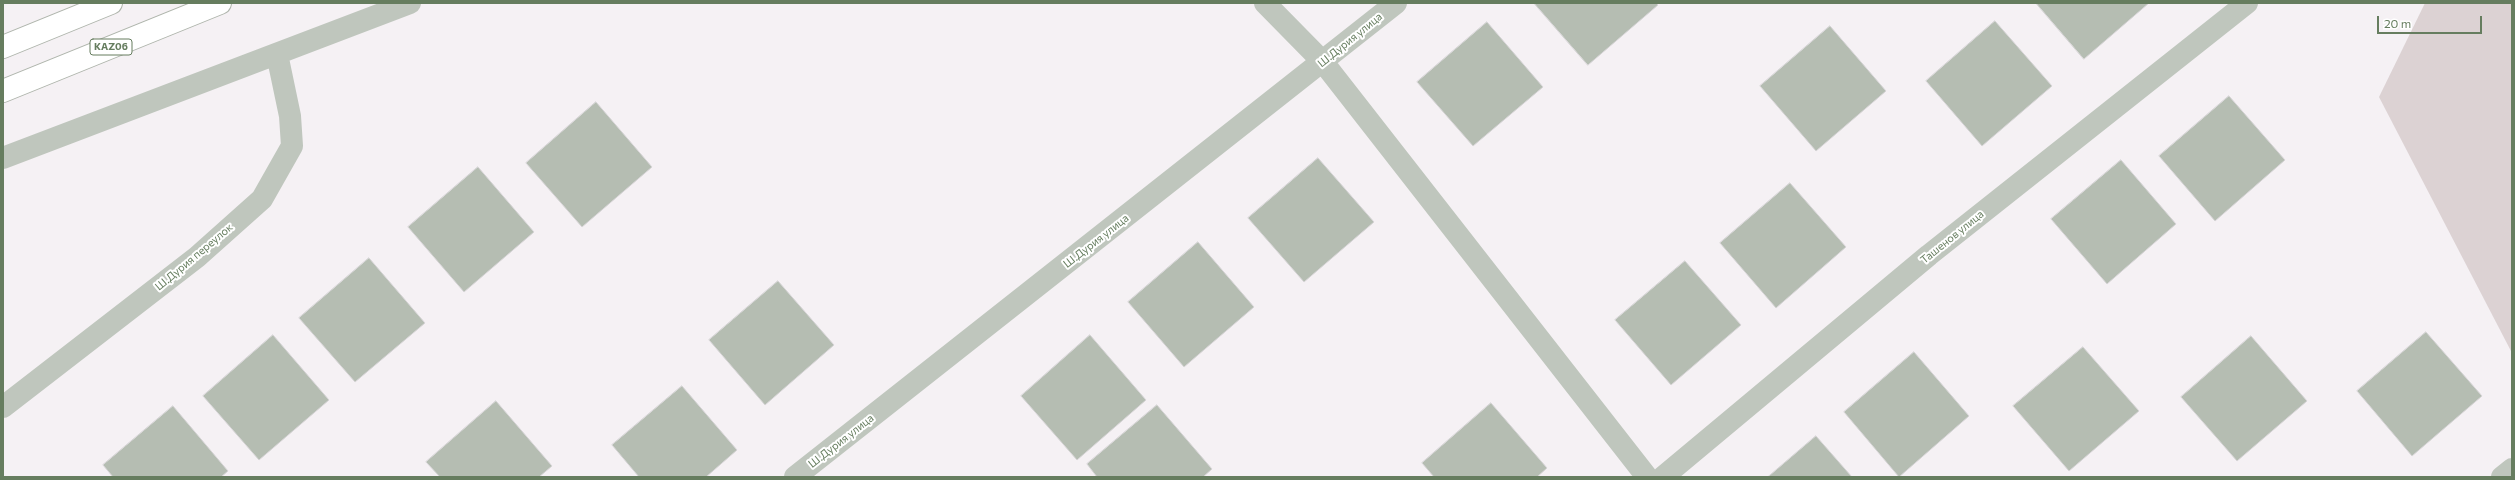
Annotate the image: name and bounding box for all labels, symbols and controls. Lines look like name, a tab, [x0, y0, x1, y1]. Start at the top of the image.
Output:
scale bar	[2379, 8, 2484, 34]
street label: Ш.Дурия улица	[1315, 10, 1385, 70]
text: 20 m	[2384, 16, 2411, 30]
road number: KАZ06	[90, 39, 132, 55]
street label: Ташенов улица	[1918, 207, 1986, 267]
street label: Ш.Дурия улица	[1061, 211, 1131, 271]
street label: Ш.Дурия переулок	[153, 221, 235, 293]
street label: Ш.Дурия улица	[806, 411, 876, 471]

